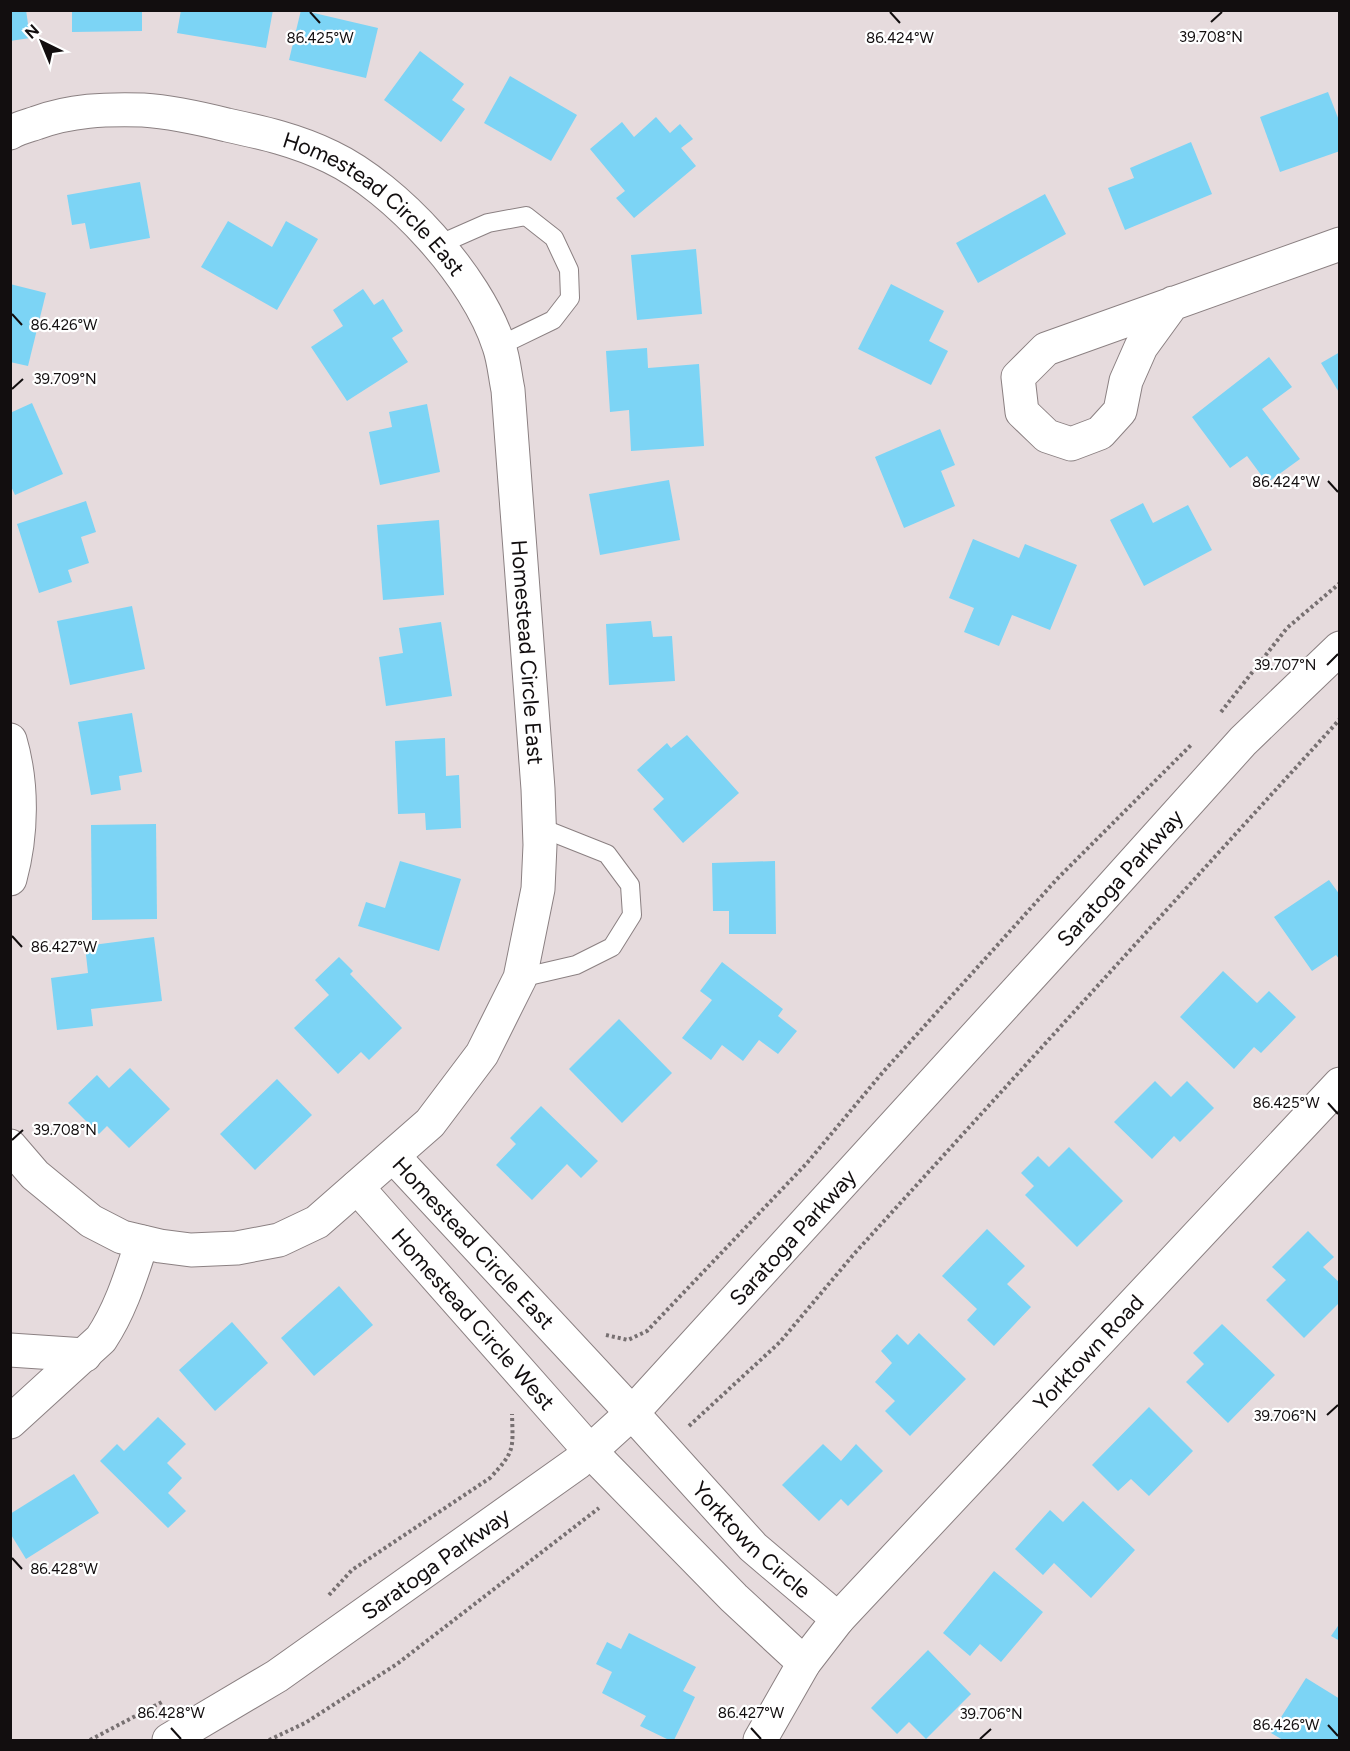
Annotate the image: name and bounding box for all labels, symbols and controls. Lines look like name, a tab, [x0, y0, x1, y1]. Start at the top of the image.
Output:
north arrow	[12, 12, 72, 72]
text: N	[21, 20, 43, 43]
text: 39.708°N	[1179, 28, 1243, 46]
text: 86.425°W	[286, 29, 354, 47]
text: 86.424°W	[866, 29, 934, 47]
street label: Homestead Circle East	[279, 126, 471, 281]
text: 86.426°W	[31, 316, 98, 334]
text: 39.709°N	[33, 370, 97, 388]
text: 86.424°W	[1252, 473, 1320, 491]
street label: Homestead Circle East	[506, 539, 550, 766]
text: 39.707°N	[1254, 656, 1316, 674]
street label: Saratoga Parkway	[1051, 803, 1189, 952]
text: 86.427°W	[31, 938, 98, 956]
text: 86.425°W	[1252, 1094, 1320, 1112]
text: 39.708°N	[33, 1121, 97, 1139]
street label: Homestead Circle East	[387, 1151, 560, 1335]
street label: Saratoga Parkway	[723, 1163, 862, 1311]
street label: Homestead Circle West	[386, 1222, 561, 1415]
street label: Yorktown Road	[1027, 1289, 1149, 1416]
text: 39.706°N	[1253, 1407, 1317, 1425]
street label: Yorktown Circle	[687, 1476, 816, 1604]
street label: Saratoga Parkway	[356, 1501, 515, 1625]
text: 86.428°W	[30, 1560, 98, 1578]
text: 86.428°W	[137, 1704, 205, 1722]
text: 86.427°W	[718, 1704, 785, 1722]
text: 39.706°N	[959, 1705, 1023, 1723]
text: 86.426°W	[1253, 1716, 1320, 1734]

